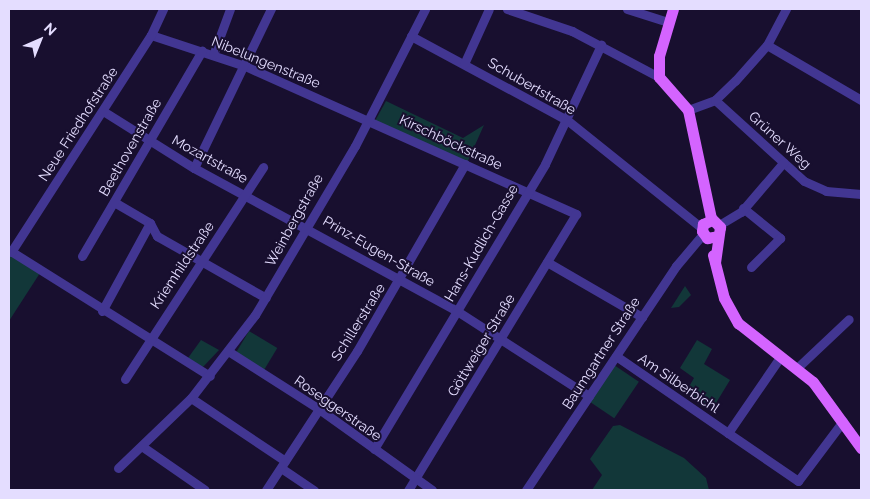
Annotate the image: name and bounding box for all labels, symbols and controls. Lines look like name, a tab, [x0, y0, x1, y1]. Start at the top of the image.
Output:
north arrow	[15, 15, 65, 65]
text: N	[41, 20, 60, 39]
street label: Nibelungenstraße	[209, 32, 323, 92]
street label: Schubertstraße	[485, 54, 579, 118]
street label: Neue Friedhofstraße	[35, 64, 121, 184]
street label: Beethovenstraße	[95, 95, 165, 199]
street label: Grüner Weg	[745, 107, 815, 173]
street label: Kirschböckstraße	[397, 111, 505, 173]
street label: Mozartstraße	[169, 131, 251, 187]
street label: Weinbergstraße	[262, 171, 326, 269]
street label: Hans-Kudlich-Gasse	[441, 181, 521, 305]
street label: Prinz-Eugen-Straße	[320, 212, 438, 290]
street label: Kriemhildstraße	[147, 218, 217, 312]
street label: Schillerstraße	[328, 280, 388, 364]
street label: Göttweiger Straße	[444, 291, 518, 399]
street label: Baumgartner Straße	[558, 294, 644, 412]
street label: Am Silberbichl	[635, 350, 723, 416]
street label: Roseggerstraße	[291, 372, 385, 444]

